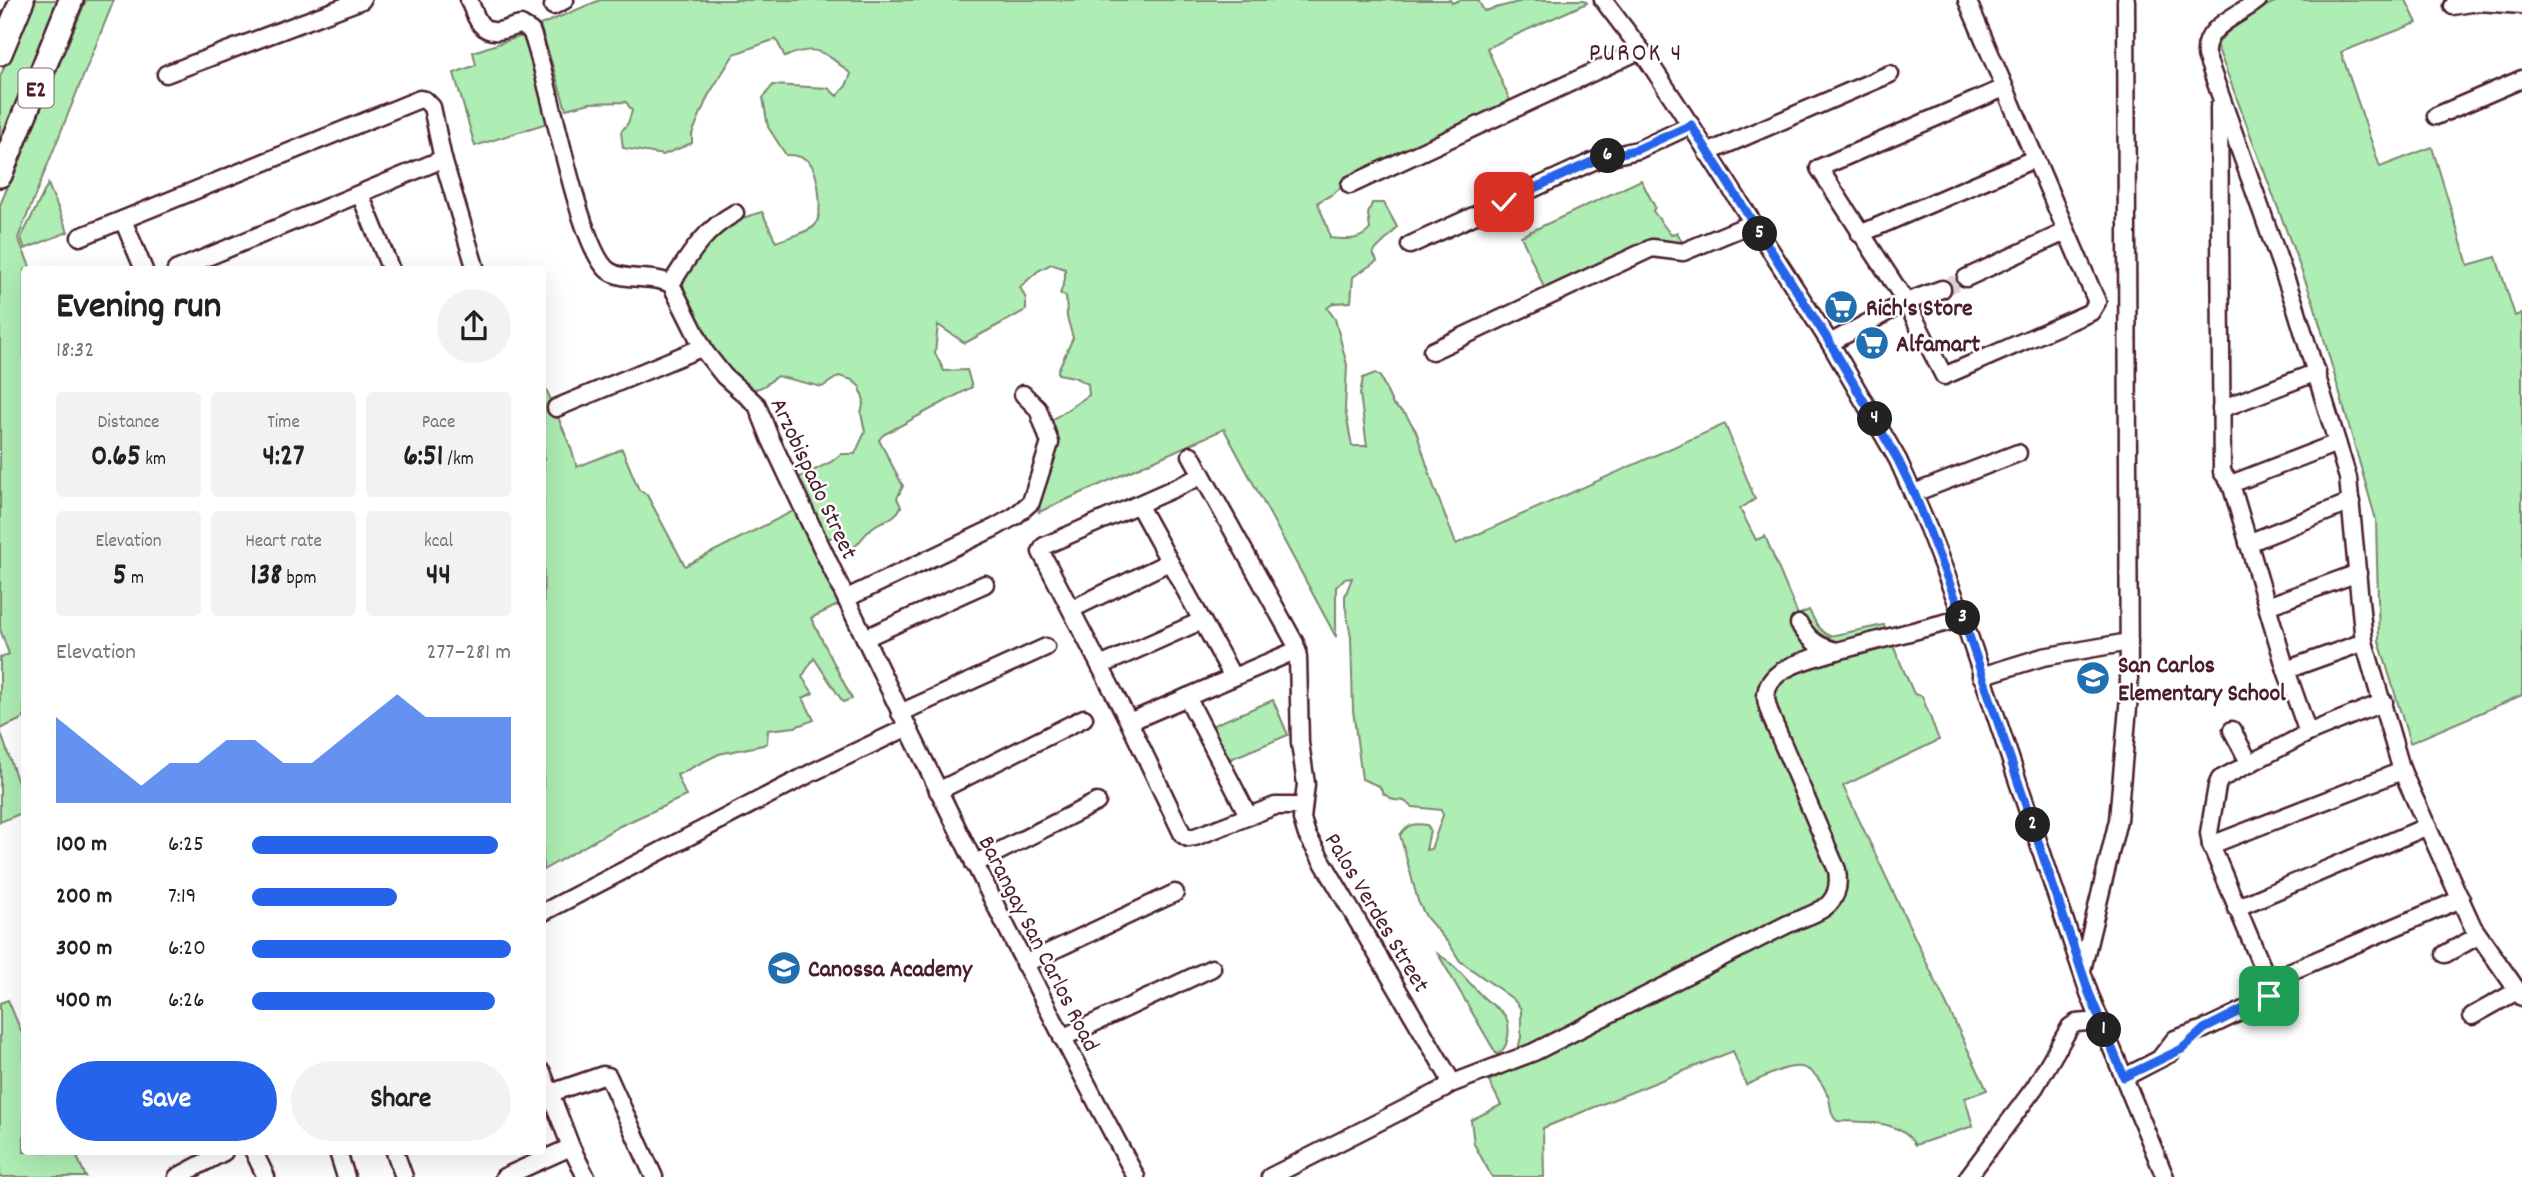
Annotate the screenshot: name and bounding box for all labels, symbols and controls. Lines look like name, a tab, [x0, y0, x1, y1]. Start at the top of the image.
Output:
district label: PUROK 4	[1589, 36, 1683, 73]
road number: E2	[19, 68, 54, 108]
pin: 6	[1590, 138, 1626, 174]
text: 6	[1603, 142, 1612, 169]
pin	[1474, 172, 1534, 232]
icon: check	[1485, 183, 1523, 221]
pin: 5	[1742, 216, 1778, 252]
text: 5	[1755, 220, 1764, 247]
text: Evening run	[56, 281, 221, 336]
supermarket icon: Rich's Store	[1822, 288, 1860, 326]
button: share	[437, 289, 511, 363]
place label: Rich's Store	[1866, 293, 1973, 327]
supermarket icon: Alfamart	[1853, 324, 1891, 362]
place label: Alfamart	[1896, 329, 1980, 363]
text: 18:32	[56, 335, 94, 368]
street label: Arzobispado Street	[760, 393, 865, 566]
pin: 4	[1857, 402, 1892, 436]
text: 4	[1871, 405, 1878, 432]
text: Distance	[98, 410, 159, 437]
text: Time	[267, 410, 300, 437]
text: Pace	[422, 410, 455, 437]
text: 0.65	[91, 437, 141, 480]
text: 4:27	[262, 437, 305, 480]
text: 6:51	[403, 437, 443, 480]
text: km	[141, 447, 166, 474]
text: /km	[443, 447, 474, 474]
text: Elevation	[95, 529, 162, 556]
text: Heart rate	[245, 529, 322, 556]
text: kcal	[424, 529, 453, 556]
text: 5	[113, 556, 127, 599]
text: 138	[250, 556, 282, 599]
text: 44	[426, 556, 451, 599]
text: m	[127, 566, 144, 593]
text: bpm	[282, 566, 317, 593]
pin: 3	[1946, 600, 1980, 636]
text: 3	[1958, 604, 1967, 631]
text: Elevation	[56, 637, 136, 670]
text: 277–281 m	[427, 637, 511, 670]
place label: San Carlos Elementary School	[2118, 650, 2286, 712]
school or university icon: San Carlos Elementary School	[2074, 659, 2112, 697]
pin: 2	[2016, 808, 2050, 842]
text: 2	[2028, 811, 2037, 838]
street label: Palos Verdes Street	[1314, 827, 1437, 1000]
text: 100 m	[56, 829, 107, 862]
text: 6:25	[168, 829, 204, 862]
street label: Barangay San Carlos Road	[968, 831, 1107, 1058]
text: 200 m	[56, 881, 112, 914]
text: 7:19	[168, 881, 196, 914]
text: 300 m	[56, 933, 112, 966]
text: 6:20	[168, 933, 206, 966]
school or university icon: Canossa Academy	[765, 949, 803, 987]
place label: Canossa Academy	[808, 954, 973, 988]
pin	[2239, 966, 2299, 1026]
icon: arrive	[2250, 977, 2288, 1015]
text: 400 m	[56, 985, 112, 1018]
text: 6:26	[168, 985, 204, 1018]
pin: 1	[2086, 1012, 2122, 1048]
text: 1	[2101, 1016, 2106, 1043]
button: Save	[56, 1061, 277, 1141]
button: Share	[291, 1061, 511, 1141]

